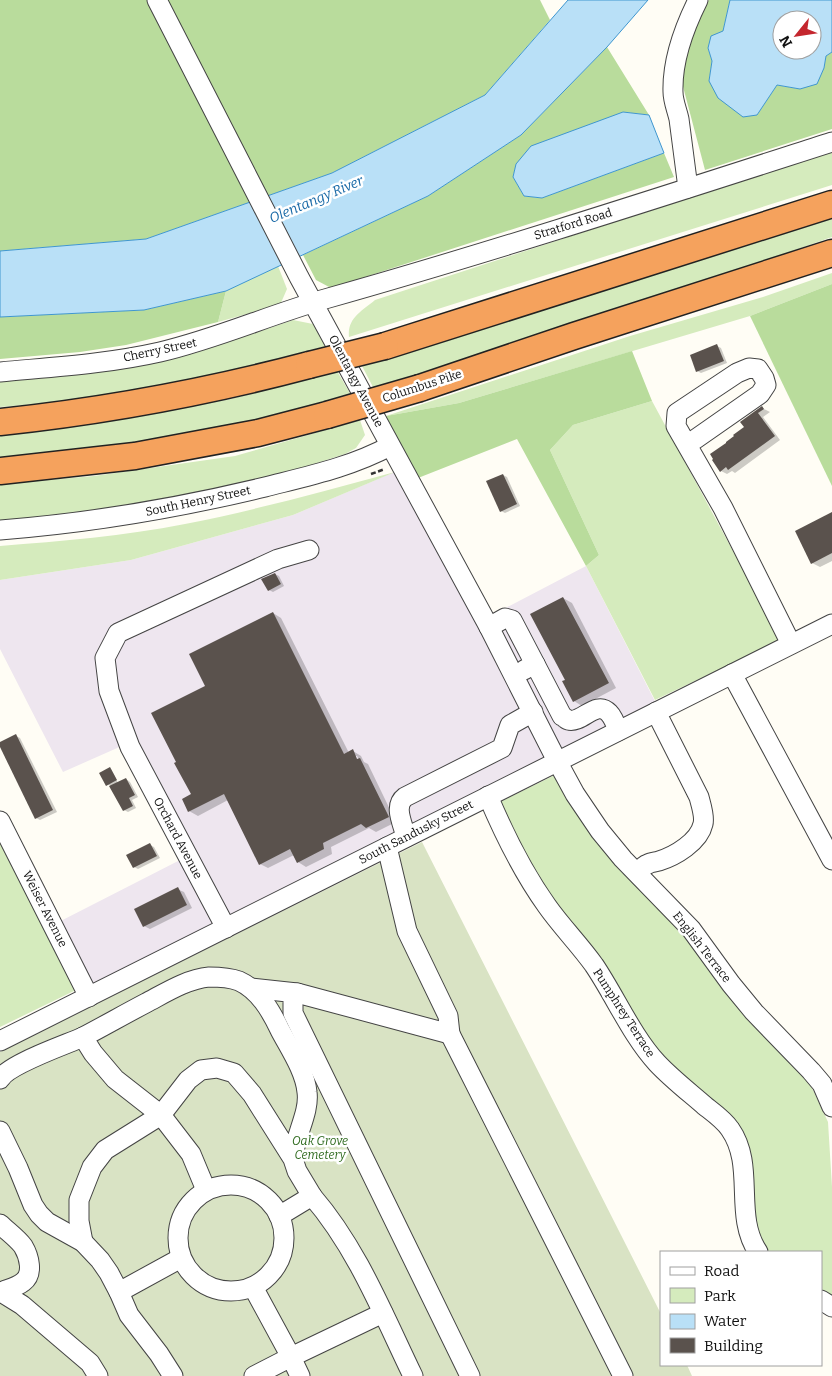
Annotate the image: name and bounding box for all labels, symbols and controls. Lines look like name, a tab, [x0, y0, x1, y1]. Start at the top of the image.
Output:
north arrow	[772, 10, 822, 60]
text: N	[776, 32, 796, 50]
water label: Olentangy River	[267, 172, 367, 227]
street label: Stratford Road	[532, 205, 614, 243]
street label: Olentangy Avenue	[326, 333, 386, 429]
street label: Cherry Street	[122, 335, 199, 365]
street label: Columbus Pike	[380, 367, 464, 405]
street label: South Henry Street	[144, 483, 252, 519]
street label: Orchard Avenue	[151, 795, 205, 881]
street label: South Sandusky Street	[357, 797, 476, 867]
street label: Weiser Avenue	[20, 869, 70, 949]
street label: English Terrace	[670, 909, 734, 985]
street label: Pumphrey Terrace	[590, 966, 658, 1060]
park label: Oak Grove Cemetery	[292, 1134, 348, 1162]
legend	[660, 1251, 822, 1366]
text: Road	[704, 1262, 739, 1280]
text: Park	[704, 1287, 736, 1305]
text: Water	[704, 1312, 747, 1330]
text: Building	[704, 1337, 763, 1355]

